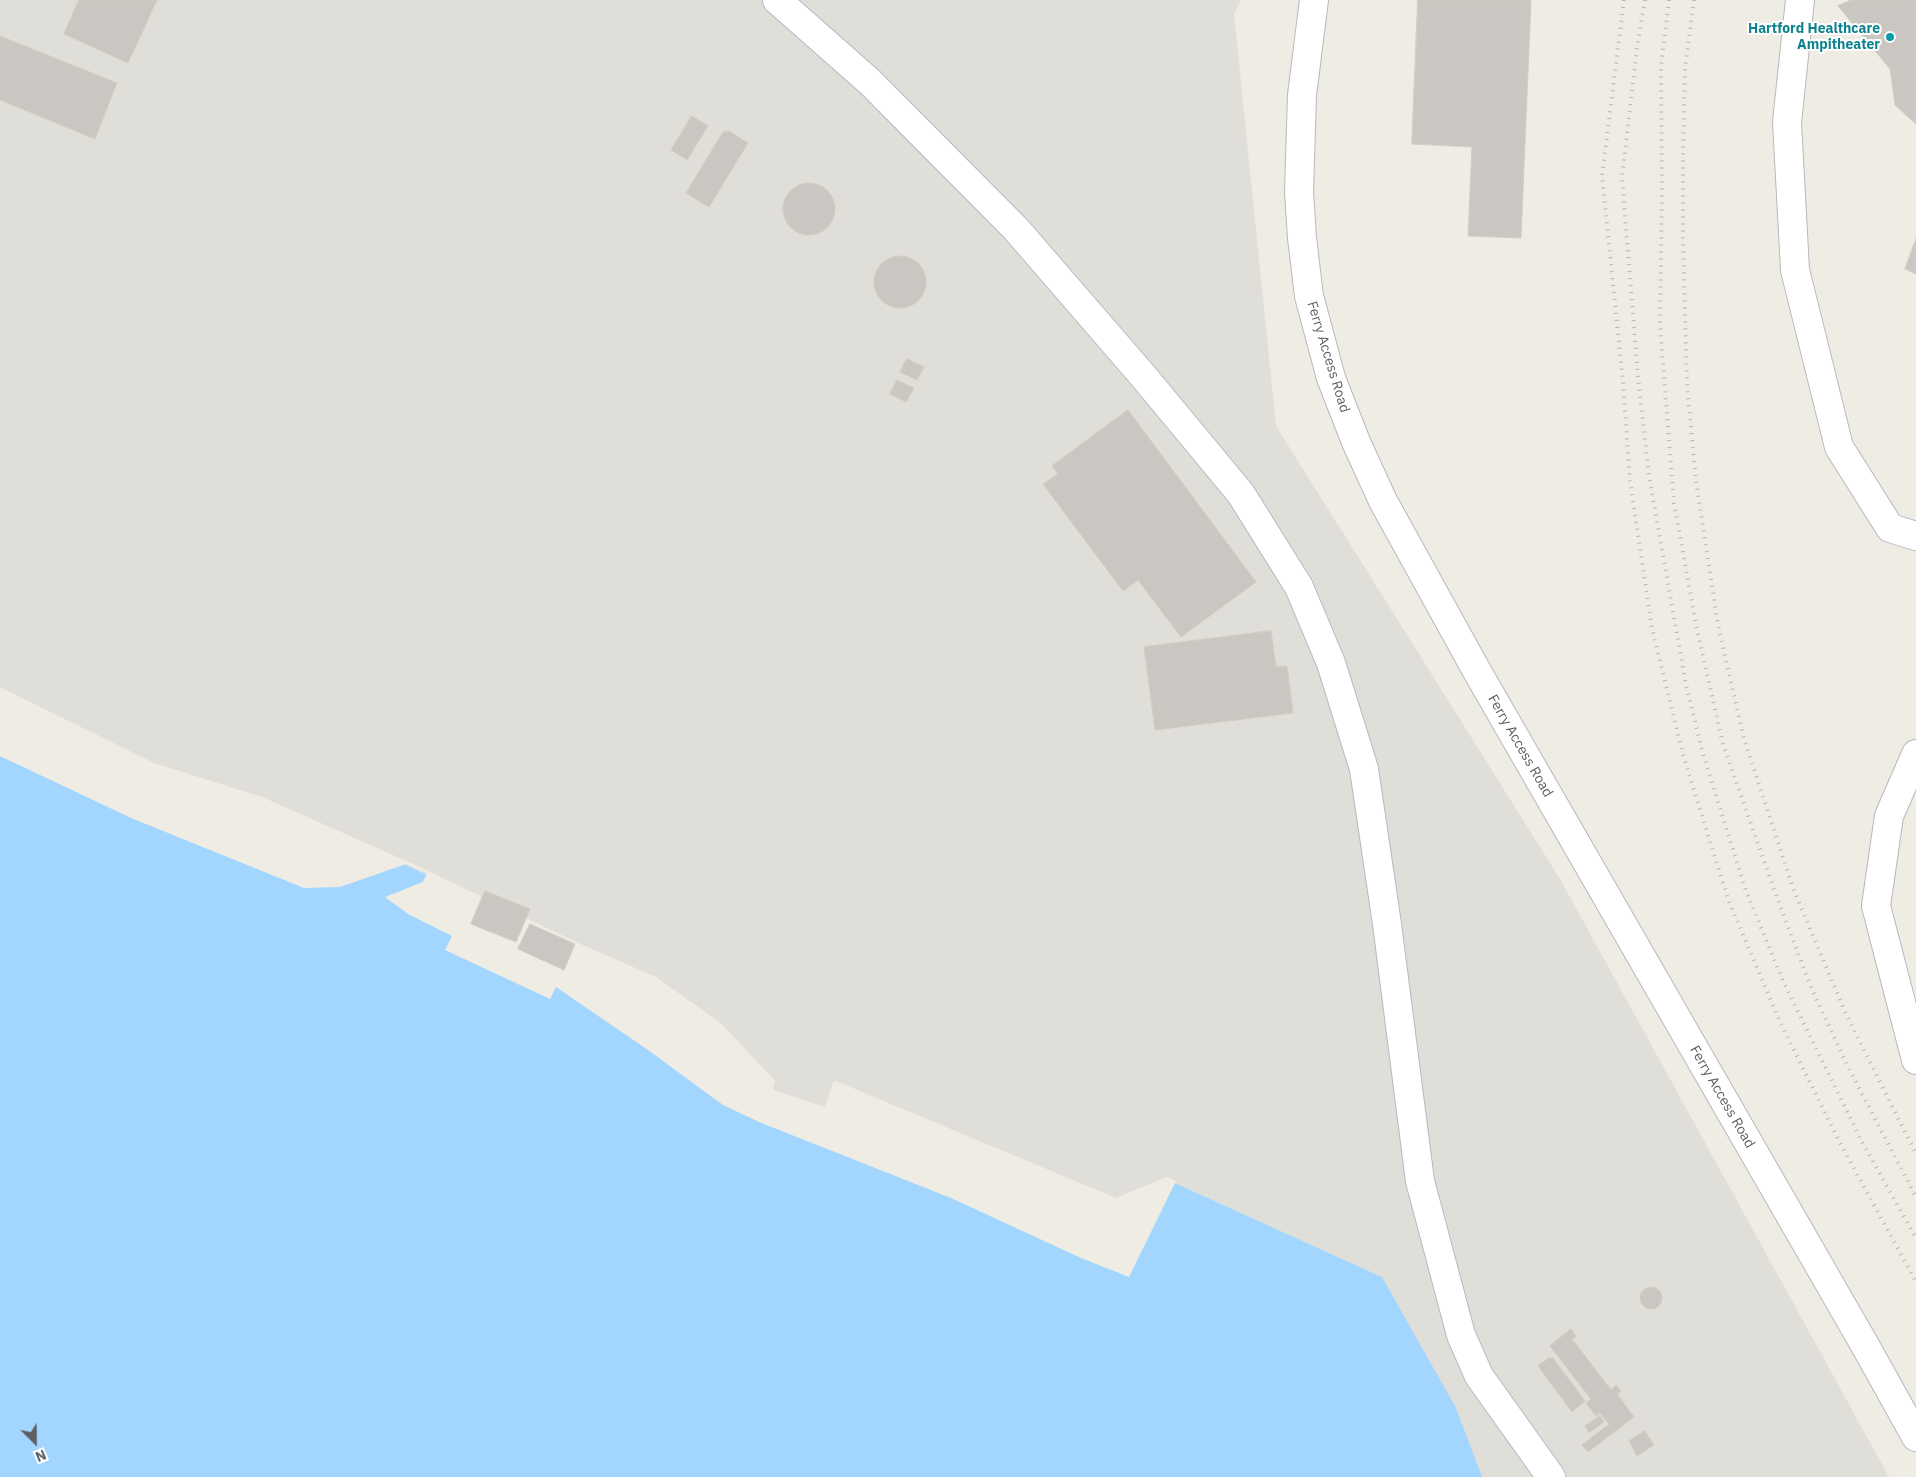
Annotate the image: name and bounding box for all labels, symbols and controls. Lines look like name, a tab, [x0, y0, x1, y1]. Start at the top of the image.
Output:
place label: Hartford Healthcare Ampitheater	[1748, 21, 1880, 54]
marker: Hartford Healthcare Ampitheater	[1884, 31, 1896, 43]
street label: Ferry Access Road	[1303, 299, 1353, 415]
street label: Ferry Access Road	[1484, 692, 1556, 800]
street label: Ferry Access Road	[1686, 1043, 1758, 1151]
north arrow	[10, 1417, 60, 1467]
text: N	[33, 1446, 49, 1466]

